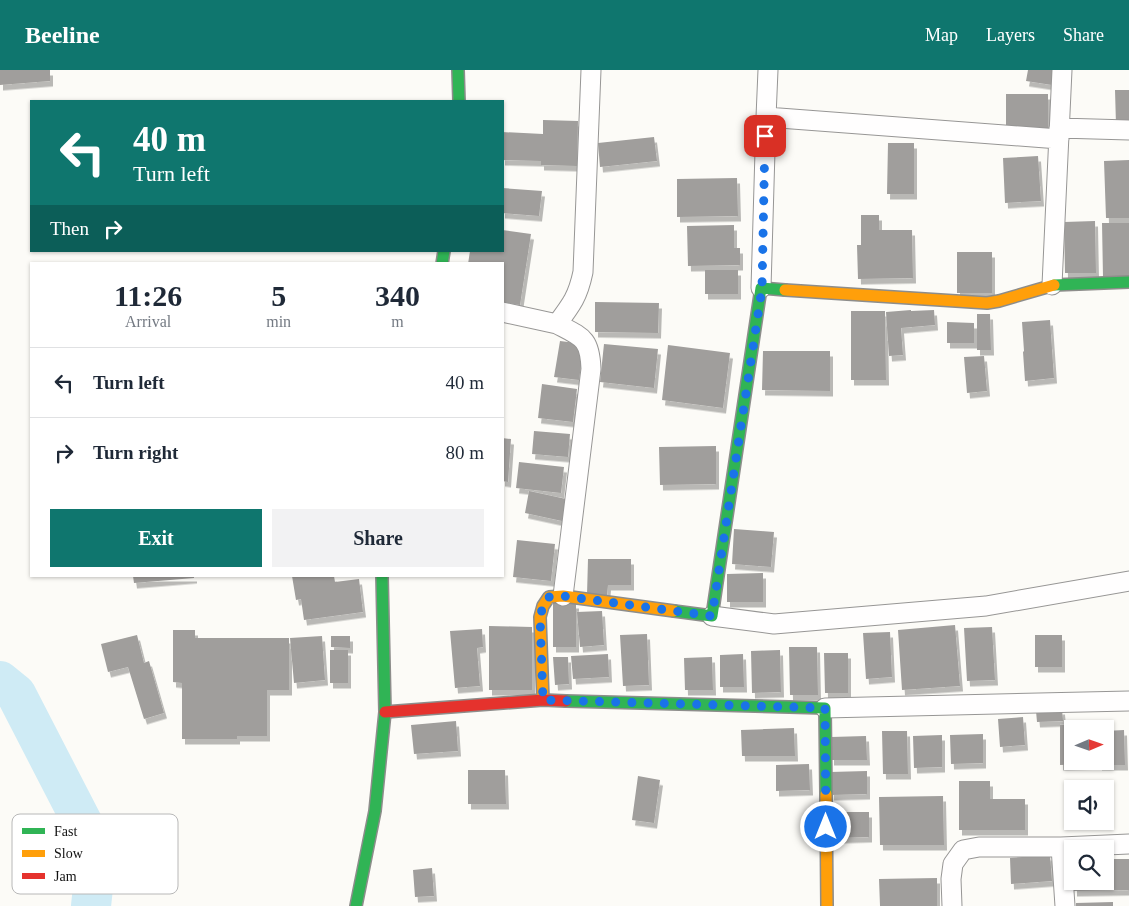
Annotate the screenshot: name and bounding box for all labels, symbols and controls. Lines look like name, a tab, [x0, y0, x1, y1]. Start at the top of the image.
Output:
text: Beeline	[25, 22, 100, 48]
text: Map	[925, 25, 958, 45]
text: Layers	[986, 25, 1035, 45]
text: Share	[1063, 25, 1104, 45]
pin	[744, 115, 786, 157]
icon: left	[50, 120, 115, 185]
text: 40 m	[133, 120, 206, 159]
icon: arrive	[751, 122, 779, 150]
text: Turn left	[133, 161, 210, 186]
icon: right	[99, 215, 127, 243]
text: Then	[50, 218, 89, 239]
text: 11:26	[114, 279, 182, 312]
text: 5	[271, 279, 286, 312]
text: 340	[375, 279, 420, 312]
text: Arrival	[125, 313, 171, 330]
text: min	[266, 313, 291, 330]
text: m	[391, 313, 404, 330]
icon: left	[50, 369, 78, 397]
text: Turn left	[93, 372, 165, 393]
text: 40 m	[445, 372, 484, 393]
icon: right	[50, 439, 78, 467]
text: Turn right	[93, 442, 178, 463]
text: 80 m	[445, 442, 484, 463]
button: Exit	[50, 509, 262, 567]
button: Share	[272, 509, 484, 567]
north arrow	[1064, 720, 1114, 770]
map controls	[1064, 720, 1114, 890]
button: sound	[1064, 780, 1114, 830]
position arrow	[799, 800, 851, 852]
legend	[12, 814, 178, 894]
text: Fast	[54, 824, 77, 839]
button: search	[1064, 840, 1114, 890]
text: Slow	[54, 846, 84, 861]
text: Jam	[54, 869, 77, 884]

